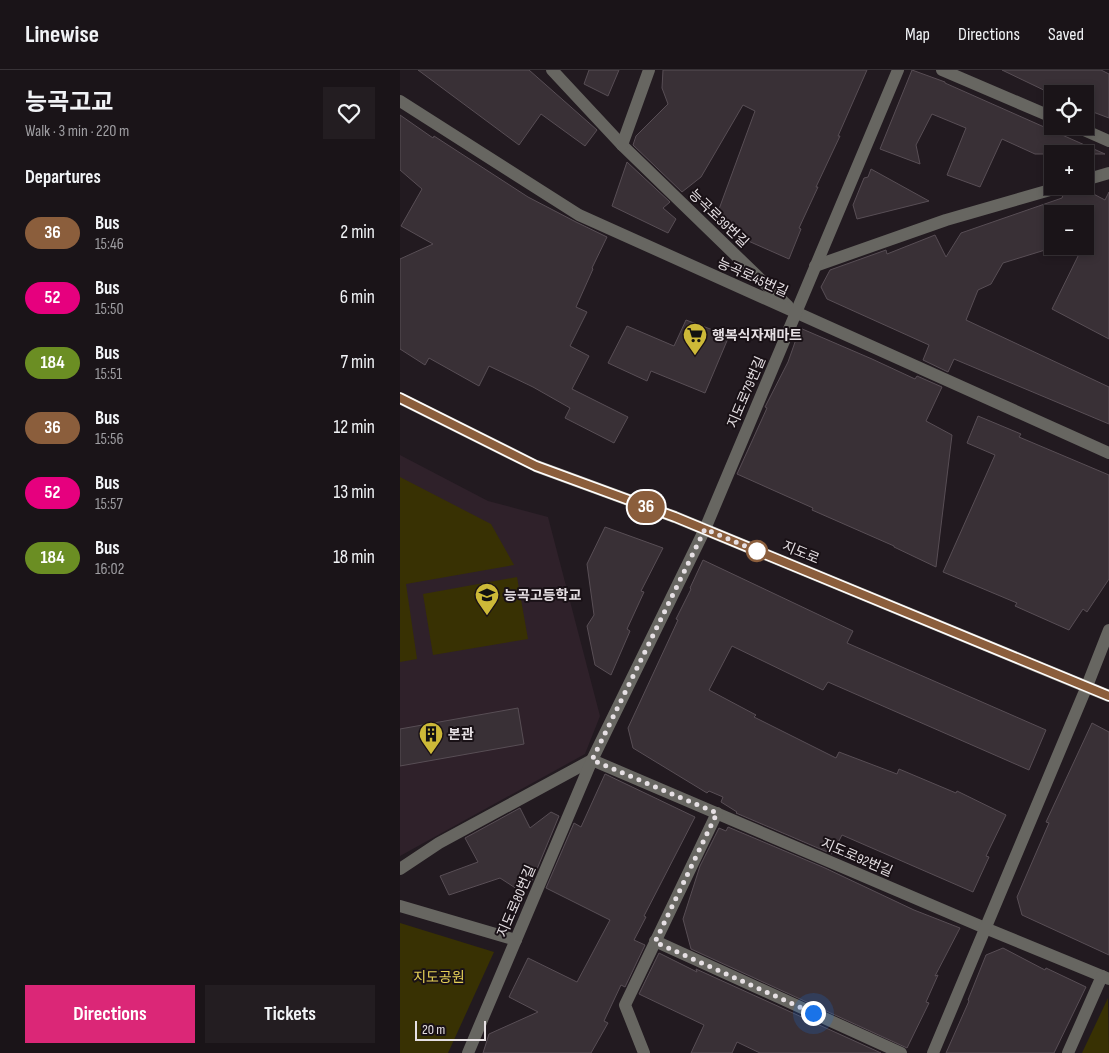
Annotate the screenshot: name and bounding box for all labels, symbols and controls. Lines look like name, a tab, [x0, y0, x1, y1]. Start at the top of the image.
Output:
text: Linewise	[25, 20, 99, 49]
text: Map	[905, 24, 930, 45]
text: Directions	[958, 24, 1020, 45]
text: Saved	[1048, 24, 1084, 45]
map controls	[1044, 85, 1094, 255]
button: locate	[1044, 85, 1094, 135]
button: heart	[323, 87, 375, 139]
text: 능곡고교	[25, 88, 113, 117]
text: Walk · 3 min · 220 m	[25, 122, 129, 141]
button: +	[1044, 145, 1094, 195]
text: Departures	[25, 166, 101, 189]
street label: 능곡로39번길	[685, 186, 752, 251]
button: −	[1044, 205, 1094, 255]
text: Bus	[95, 212, 120, 235]
text: 2 min	[340, 221, 375, 244]
text: 36	[44, 222, 61, 243]
text: 15:46	[95, 235, 124, 254]
street label: 능곡로45번길	[715, 254, 791, 301]
text: Bus	[95, 277, 120, 300]
text: 6 min	[340, 286, 375, 309]
text: 52	[45, 287, 60, 308]
text: 15:50	[95, 300, 124, 319]
supermarket icon: 행복식자재마트	[682, 322, 708, 356]
place label: 행복식자재마트	[712, 327, 802, 344]
text: Bus	[95, 342, 120, 365]
text: 7 min	[341, 351, 375, 374]
text: 184	[40, 352, 65, 373]
street label: 지도로79번길	[724, 354, 769, 431]
text: 15:51	[95, 365, 122, 384]
text: Bus	[95, 407, 120, 430]
text: 12 min	[333, 416, 375, 439]
text: 36	[44, 417, 61, 438]
text: 15:56	[95, 430, 123, 449]
text: Bus	[95, 472, 120, 495]
text: 13 min	[334, 481, 375, 504]
text: 52	[45, 482, 60, 503]
line badge: 36	[624, 491, 668, 523]
text: 15:57	[95, 495, 123, 514]
text: 36	[638, 496, 654, 517]
text: Bus	[95, 537, 120, 560]
street label: 지도로	[780, 537, 822, 568]
unlabelled marker	[746, 540, 768, 562]
text: 18 min	[333, 546, 375, 569]
text: 184	[40, 547, 65, 568]
text: 16:02	[95, 560, 124, 579]
school or university icon: 능곡고등학교	[474, 582, 500, 616]
place label: 능곡고등학교	[504, 587, 581, 604]
building icon: 본관	[418, 721, 444, 755]
place label: 본관	[448, 726, 474, 743]
street label: 지도로92번길	[818, 835, 895, 880]
street label: 지도로80번길	[494, 863, 539, 940]
park label: 지도공원	[413, 969, 465, 986]
button: Directions	[25, 985, 195, 1043]
button: Tickets	[205, 985, 375, 1043]
your location	[801, 1001, 826, 1026]
scale bar	[415, 1018, 486, 1041]
text: 20 m	[422, 1021, 445, 1038]

